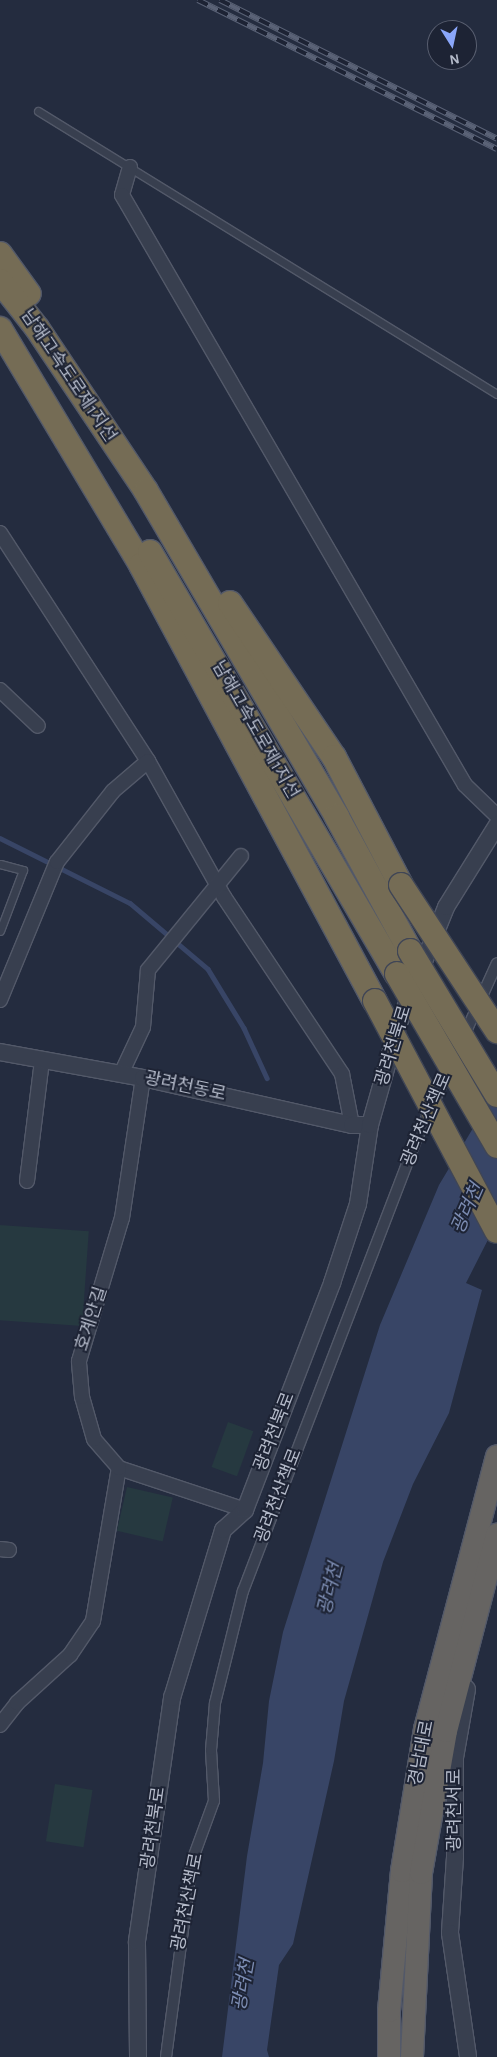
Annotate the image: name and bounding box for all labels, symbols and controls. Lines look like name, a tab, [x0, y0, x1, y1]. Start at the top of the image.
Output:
north arrow	[427, 20, 477, 70]
text: N	[448, 51, 460, 67]
street label: 남해고속도로제1지선	[16, 306, 120, 446]
street label: 남해고속도로제1지선	[207, 657, 303, 803]
street label: 광려천북로	[372, 1003, 416, 1089]
street label: 광려천동로	[142, 1068, 228, 1106]
street label: 광려천산책로	[398, 1070, 456, 1170]
water label: 광려천	[447, 1180, 489, 1238]
street label: 호계안길	[71, 1284, 113, 1354]
street label: 광려천북로	[250, 1389, 300, 1475]
street label: 광려천산책로	[251, 1446, 307, 1546]
water label: 광려천	[314, 1561, 348, 1617]
street label: 경남대로	[405, 1718, 439, 1788]
street label: 광려천서로	[444, 1769, 466, 1851]
street label: 광려천북로	[138, 1785, 170, 1871]
street label: 광려천산책로	[168, 1851, 208, 1953]
water label: 광려천	[228, 1957, 260, 2013]

